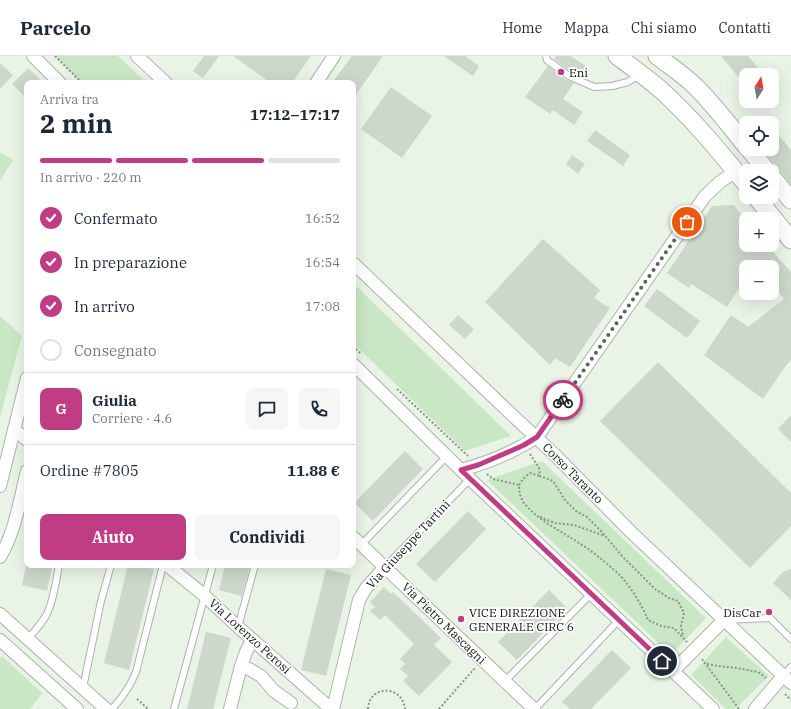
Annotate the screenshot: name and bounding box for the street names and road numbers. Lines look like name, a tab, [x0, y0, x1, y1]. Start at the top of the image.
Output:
street label: Corso Taranto	[540, 440, 607, 507]
street label: Via Giuseppe Tartini	[363, 496, 453, 591]
street label: Via Pietro Mascagni	[399, 579, 489, 667]
street label: Via Lorenzo Perosi	[206, 595, 294, 677]

